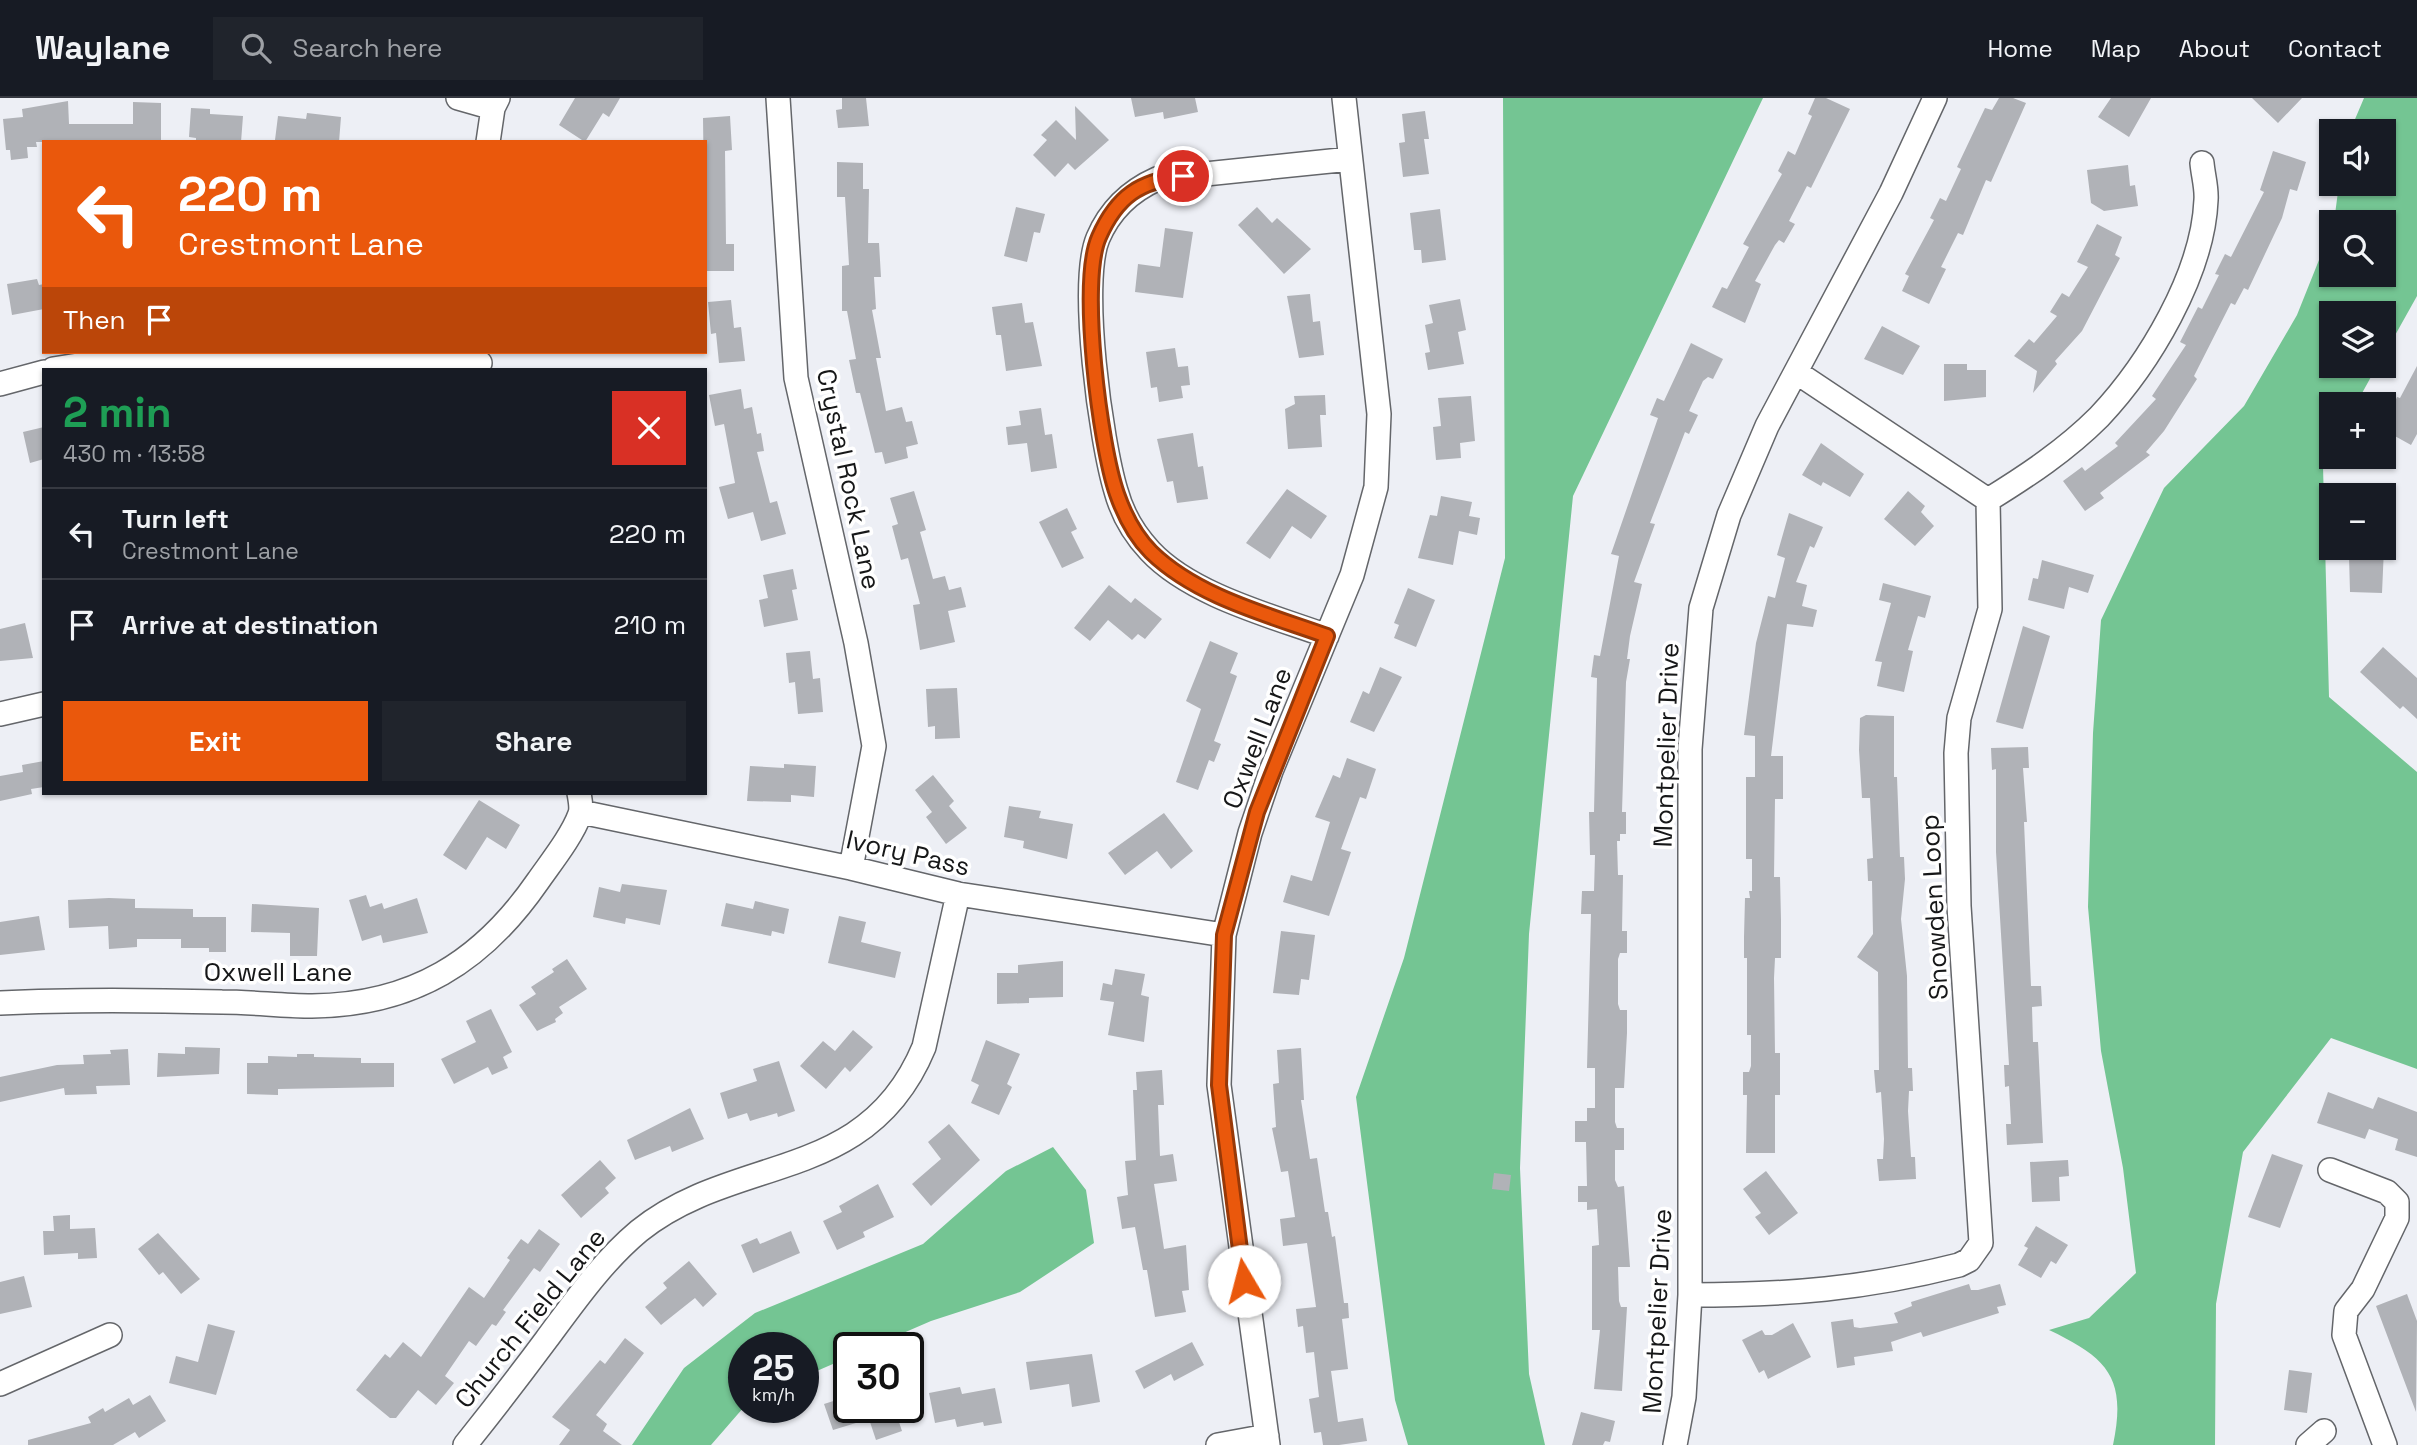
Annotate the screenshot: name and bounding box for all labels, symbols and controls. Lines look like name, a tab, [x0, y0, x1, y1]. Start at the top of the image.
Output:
search box	[213, 17, 703, 80]
text: Waylane	[35, 27, 171, 69]
icon: search	[237, 29, 275, 67]
text: Search here	[293, 31, 442, 65]
text: Home	[1987, 33, 2053, 64]
text: Map	[2091, 33, 2141, 64]
text: About	[2179, 33, 2250, 64]
text: Contact	[2288, 33, 2382, 64]
map controls	[2319, 119, 2396, 560]
button: sound	[2319, 119, 2396, 196]
pin	[1153, 146, 1213, 206]
icon: arrive	[1164, 157, 1202, 195]
text: 220 m	[178, 163, 322, 225]
icon: left	[63, 168, 154, 259]
button: search	[2319, 210, 2396, 287]
text: Crestmont Lane	[178, 224, 424, 264]
icon: arrive	[140, 301, 178, 339]
button: layers	[2319, 301, 2396, 378]
text: Then	[63, 303, 126, 337]
street label: Crystal Rock Lane	[809, 365, 889, 593]
text: 2 min	[63, 386, 172, 439]
button: close	[612, 391, 686, 465]
button: +	[2319, 392, 2396, 469]
text: 430 m · 13:58	[63, 439, 205, 469]
button: −	[2319, 483, 2396, 560]
text: Turn left	[122, 502, 229, 536]
icon: left	[63, 515, 101, 553]
text: 220 m	[609, 517, 686, 551]
text: Crestmont Lane	[122, 536, 299, 566]
icon: arrive	[63, 606, 101, 644]
text: Arrive at destination	[122, 608, 379, 642]
text: 210 m	[614, 608, 686, 642]
street label: Montpelier Drive	[1645, 642, 1687, 848]
street label: Oxwell Lane	[1214, 663, 1300, 813]
button: Exit	[63, 701, 368, 781]
button: Share	[382, 701, 686, 781]
street label: Snowden Loop	[1912, 813, 1956, 1001]
street label: Ivory Pass	[843, 822, 973, 884]
street label: Oxwell Lane	[204, 955, 352, 989]
street label: Montpelier Drive	[1635, 1208, 1679, 1414]
street label: Church Field Lane	[447, 1221, 613, 1415]
position arrow	[1207, 1244, 1281, 1318]
speed limit sign: 30	[833, 1332, 924, 1423]
text: 25	[753, 1346, 794, 1390]
text: km/h	[752, 1383, 795, 1406]

